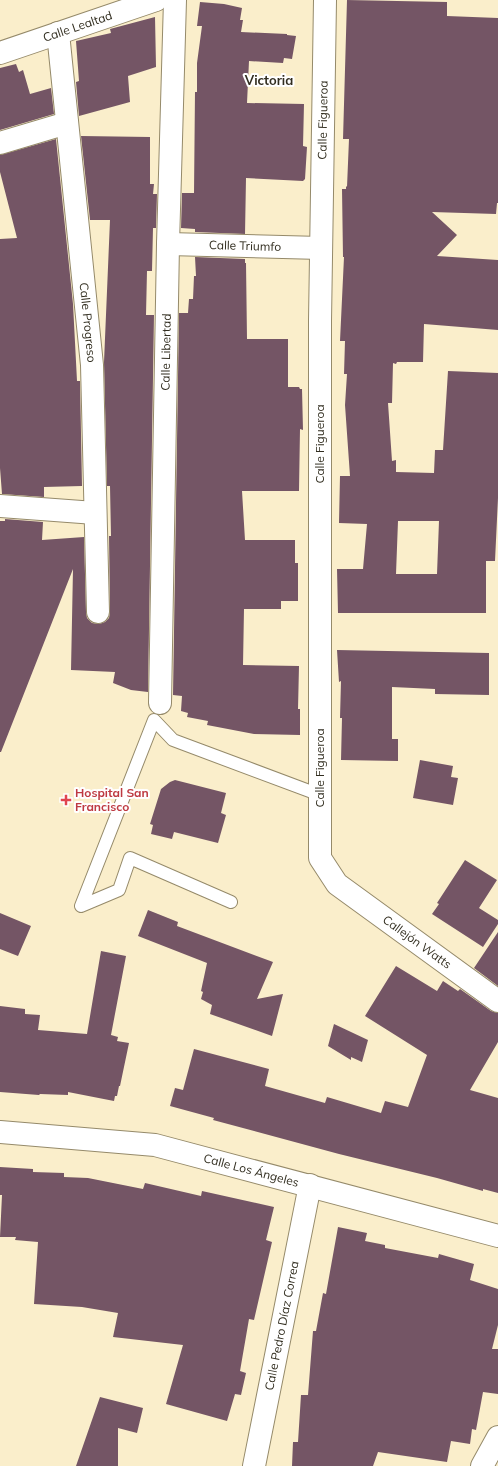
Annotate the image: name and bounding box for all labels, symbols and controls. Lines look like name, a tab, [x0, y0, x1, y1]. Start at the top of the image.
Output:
street label: Calle Lealtad	[41, 7, 114, 45]
district label: Victoria	[244, 72, 293, 88]
street label: Calle Figueroa	[314, 80, 331, 160]
street label: Calle Triumfo	[209, 237, 282, 254]
street label: Calle Progreso	[77, 282, 100, 363]
street label: Calle Libertad	[157, 313, 174, 391]
street label: Calle Figueroa	[312, 404, 327, 484]
street label: Calle Figueroa	[312, 728, 327, 808]
place label: Hospital San Francisco	[75, 785, 149, 814]
marker: Hospital San Francisco	[60, 794, 72, 806]
street label: Callejón Watts	[380, 912, 455, 972]
street label: Calle Los Ángeles	[202, 1150, 301, 1190]
street label: Calle Pedro Díaz Correa	[261, 1260, 302, 1392]

